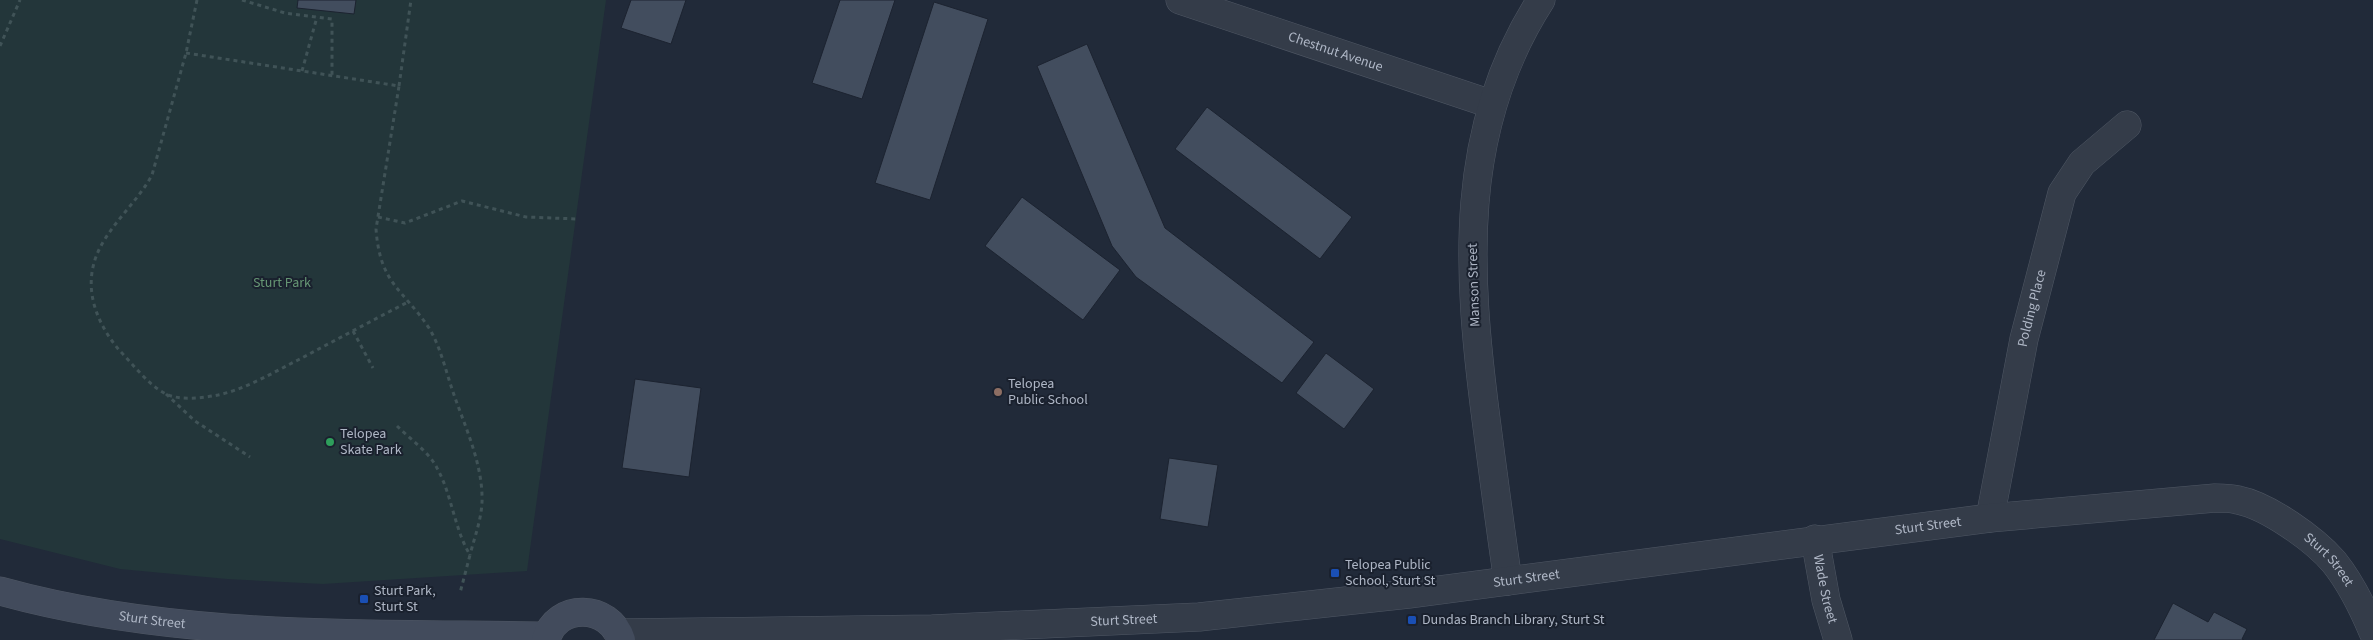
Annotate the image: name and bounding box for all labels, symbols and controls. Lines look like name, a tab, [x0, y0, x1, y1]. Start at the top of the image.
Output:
street label: Chestnut Avenue	[1285, 27, 1386, 77]
street label: Manson Street	[1463, 242, 1485, 327]
street label: Polding Place	[2013, 267, 2052, 349]
park label: Sturt Park	[253, 273, 311, 293]
place label: Telopea Public School	[1008, 374, 1088, 410]
marker: Telopea Public School	[992, 386, 1004, 398]
place label: Telopea Skate Park	[340, 424, 402, 460]
marker: Telopea Skate Park	[324, 436, 336, 448]
street label: Sturt Street	[1893, 512, 1963, 540]
street label: Sturt Street	[2299, 528, 2359, 591]
street label: Wade Street	[1808, 553, 1843, 626]
place label: Telopea Public School, Sturt St	[1345, 555, 1436, 591]
street label: Sturt Street	[1492, 564, 1561, 593]
marker: Telopea Public School, Sturt St	[1329, 567, 1341, 579]
place label: Sturt Park, Sturt St	[374, 581, 436, 617]
marker: Sturt Park, Sturt St	[358, 593, 370, 605]
street label: Sturt Street	[117, 606, 187, 634]
street label: Sturt Street	[1090, 609, 1158, 632]
place label: Dundas Branch Library, Sturt St	[1422, 610, 1605, 630]
marker: Dundas Branch Library, Sturt St	[1406, 614, 1418, 626]

